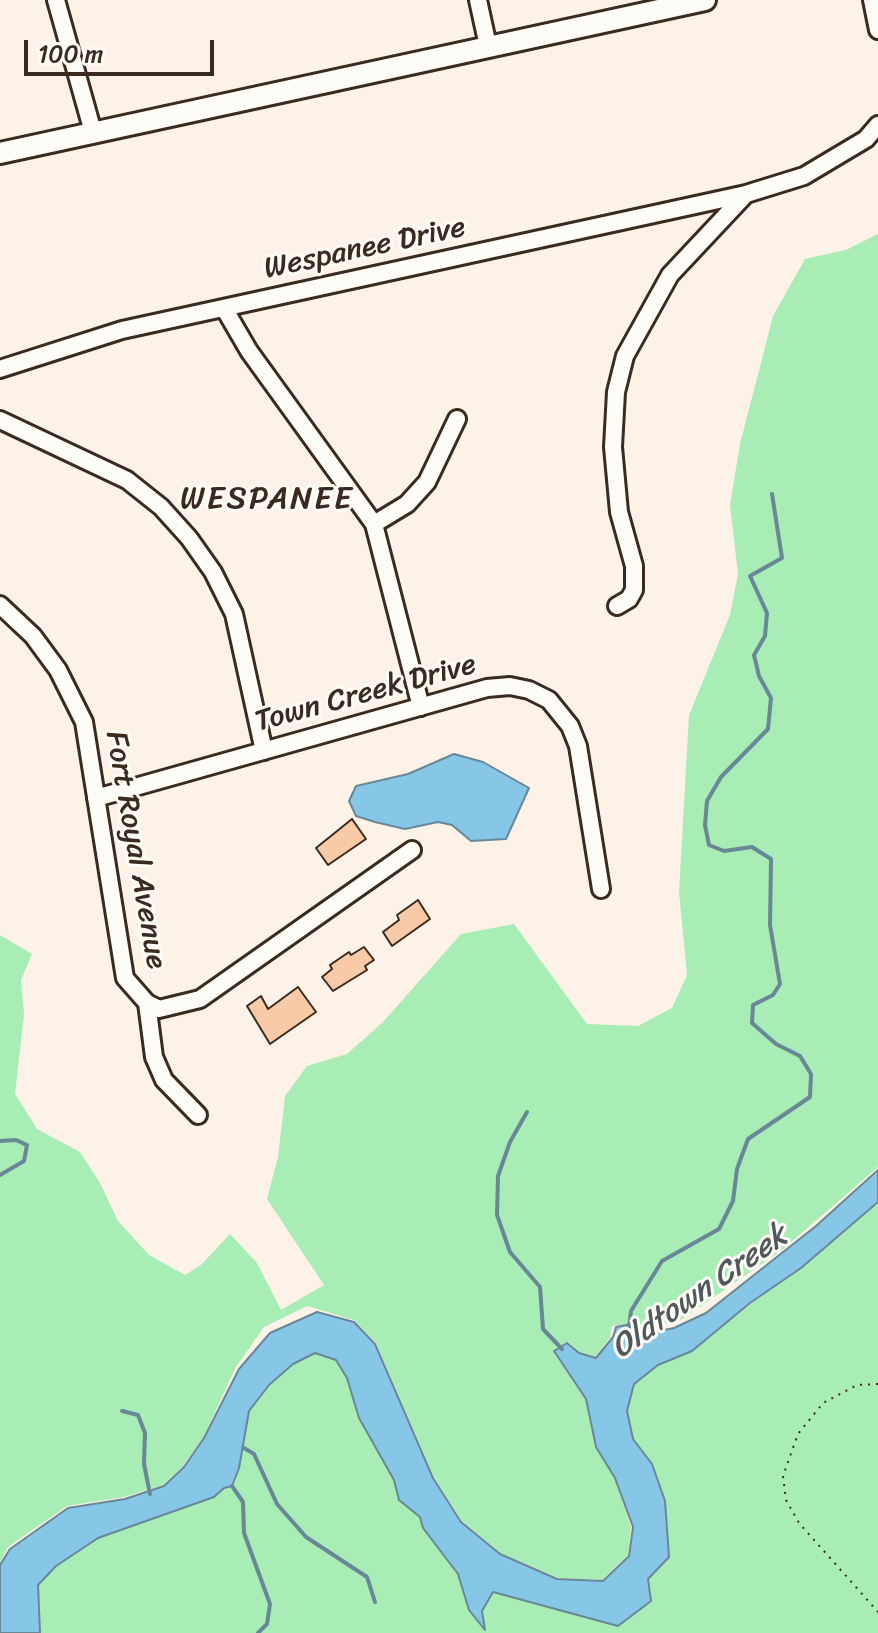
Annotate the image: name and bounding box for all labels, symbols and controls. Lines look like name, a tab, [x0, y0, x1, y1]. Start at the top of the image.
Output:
scale bar	[28, 24, 218, 74]
text: 100 m	[38, 33, 103, 75]
street label: Wespanee Drive	[261, 210, 469, 288]
district label: WESPANEE	[179, 481, 355, 519]
street label: Town Creek Drive	[252, 647, 480, 741]
street label: Fort Royal Avenue	[96, 728, 174, 972]
water label: Oldtown Creek	[604, 1218, 796, 1368]

